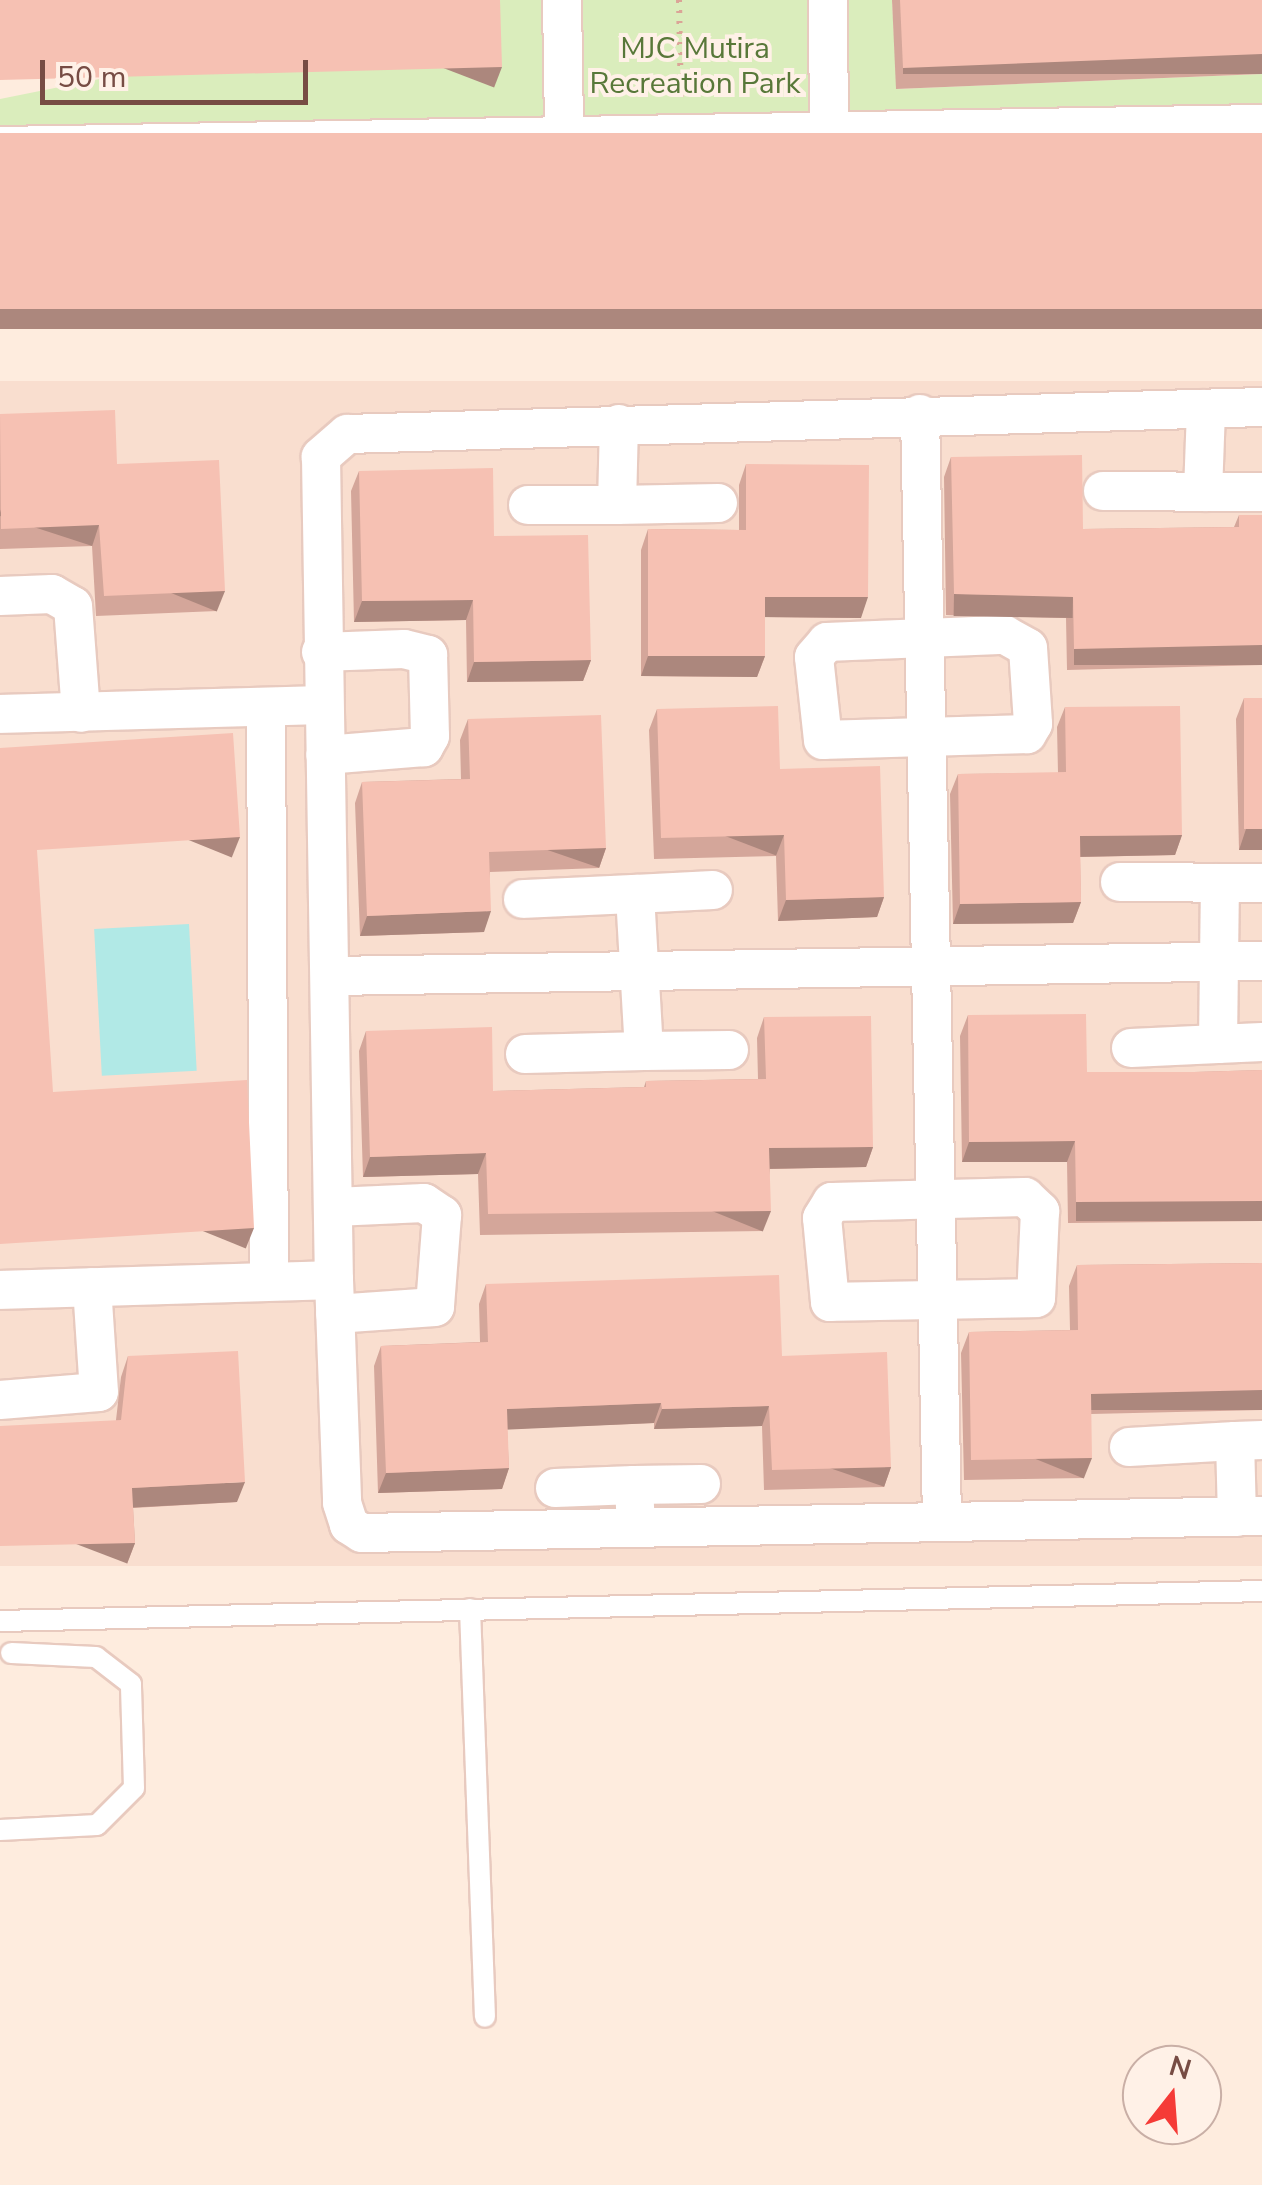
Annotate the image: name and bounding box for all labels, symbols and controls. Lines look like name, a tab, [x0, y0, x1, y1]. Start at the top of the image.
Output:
park label: MJC Mutira Recreation Park	[590, 31, 800, 102]
scale bar	[45, 40, 312, 102]
text: 50 m	[57, 57, 126, 98]
north arrow	[1122, 2045, 1222, 2145]
text: N	[1165, 2047, 1196, 2089]

